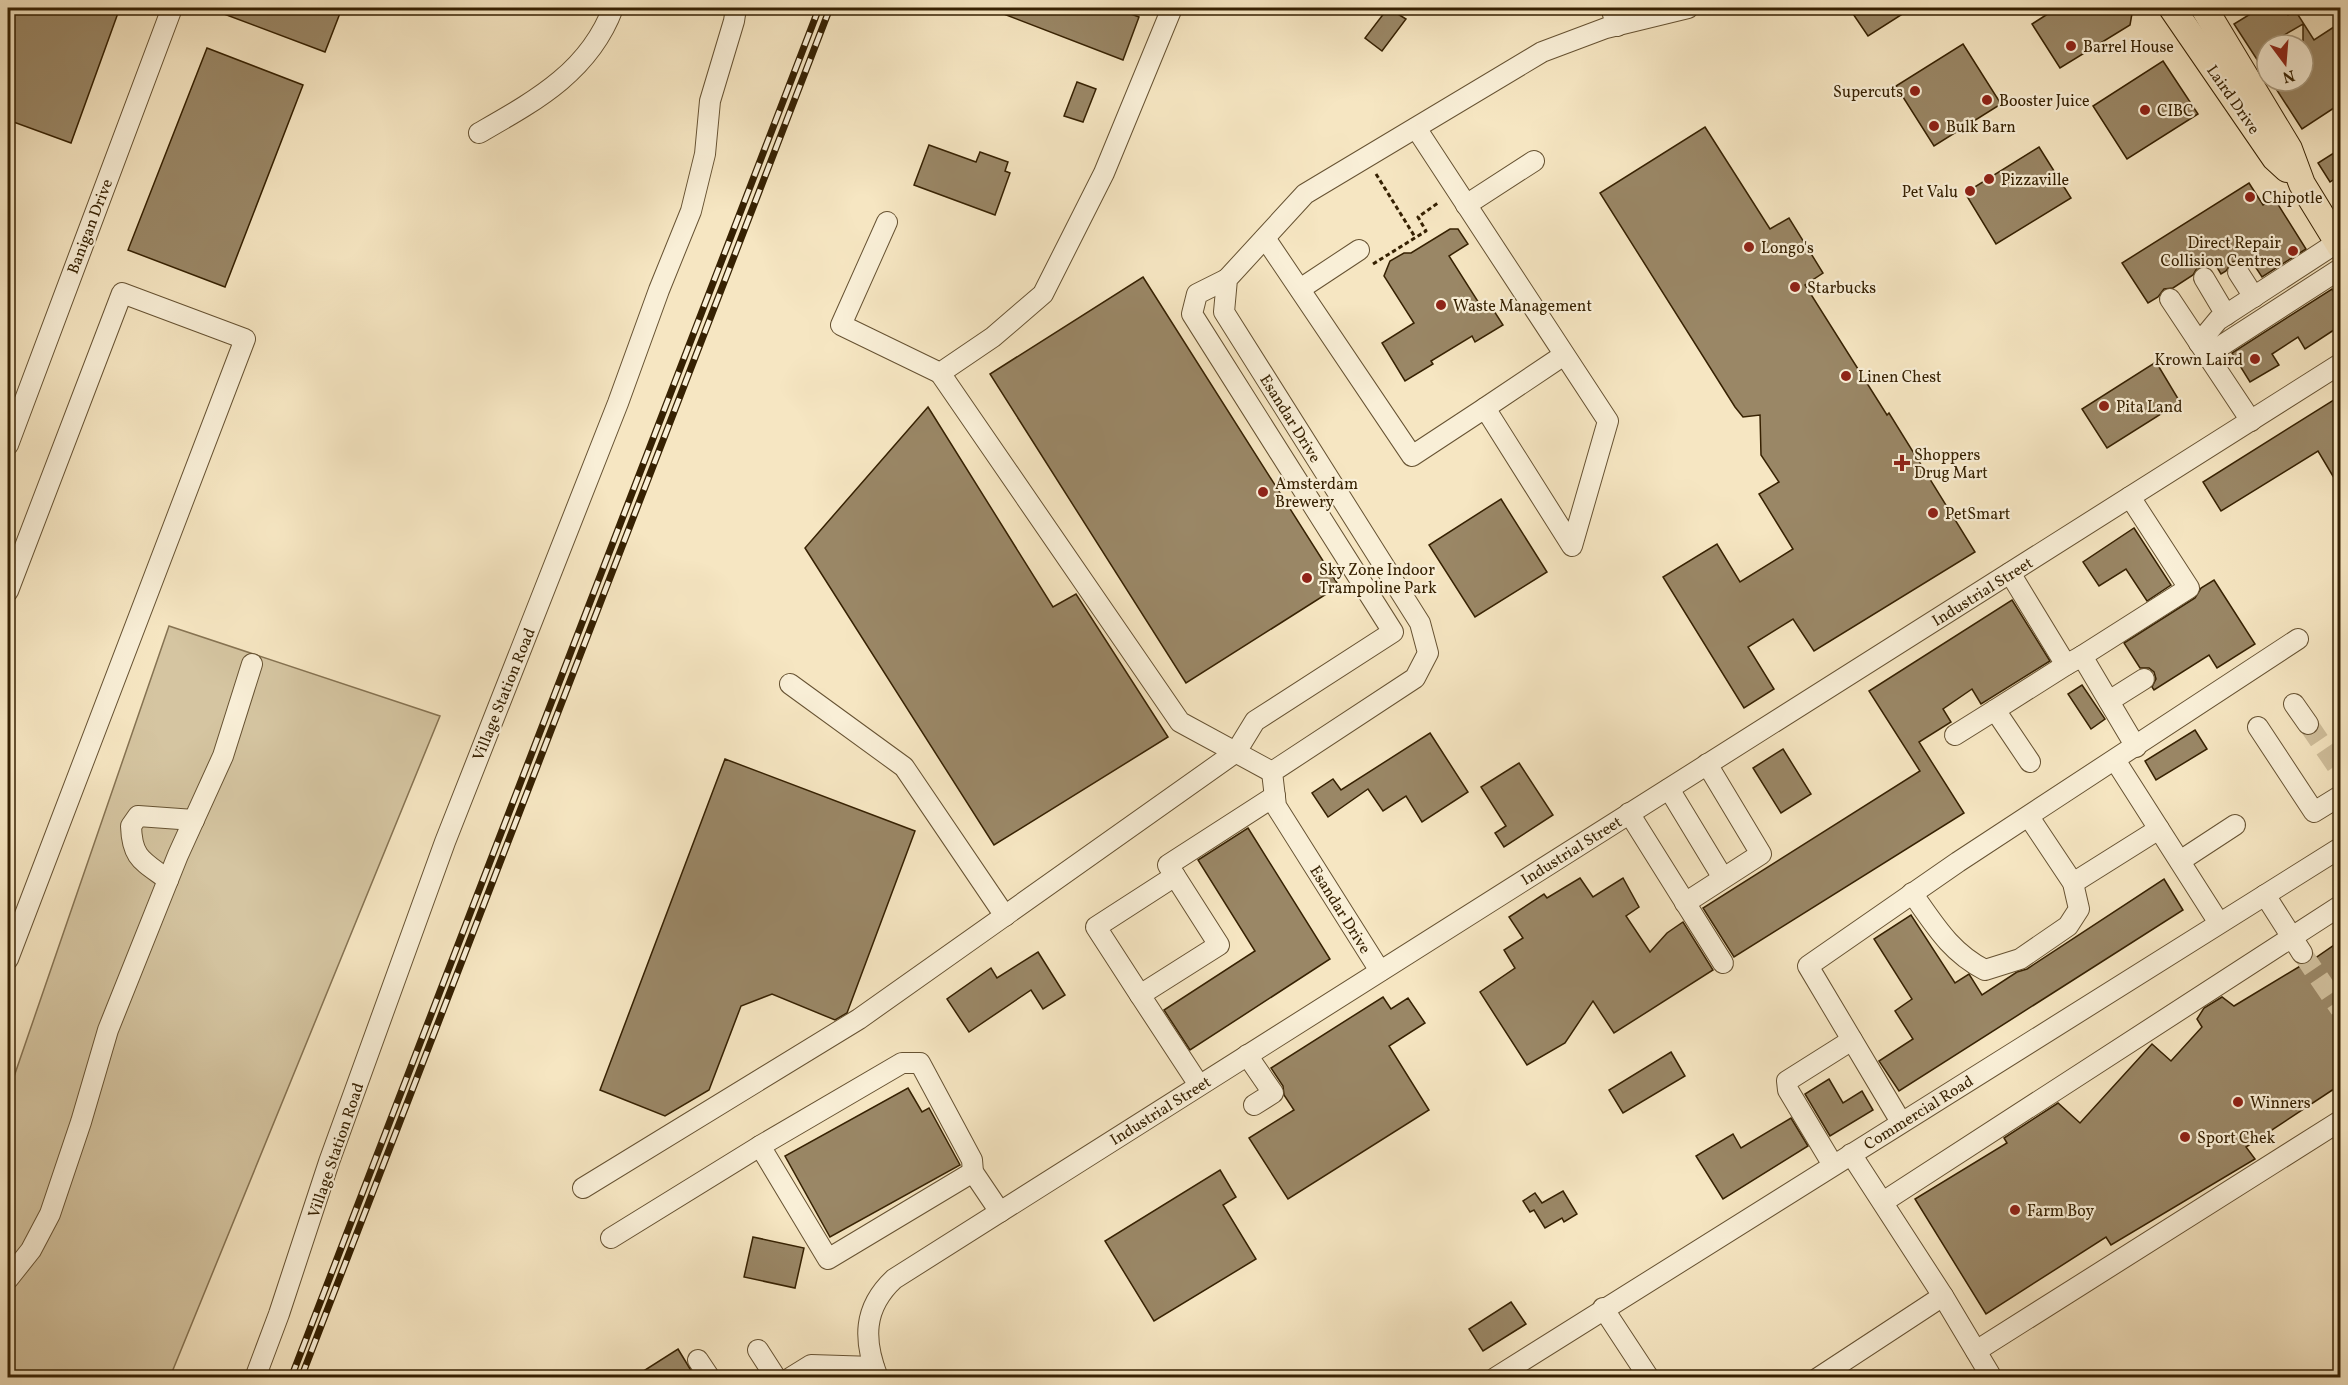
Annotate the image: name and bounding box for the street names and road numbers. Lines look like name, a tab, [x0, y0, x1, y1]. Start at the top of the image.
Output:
street label: Laird Drive	[2200, 61, 2264, 139]
street label: Banigan Drive	[63, 176, 119, 277]
street label: Esandar Drive	[1253, 371, 1325, 467]
street label: Industrial Street	[1928, 553, 2038, 633]
street label: Village Station Road	[468, 625, 542, 764]
street label: Industrial Street	[1517, 812, 1627, 892]
street label: Esandar Drive	[1303, 862, 1375, 958]
street label: Commercial Road	[1860, 1071, 1978, 1156]
street label: Industrial Street	[1106, 1072, 1216, 1152]
street label: Village Station Road	[303, 1080, 370, 1221]

